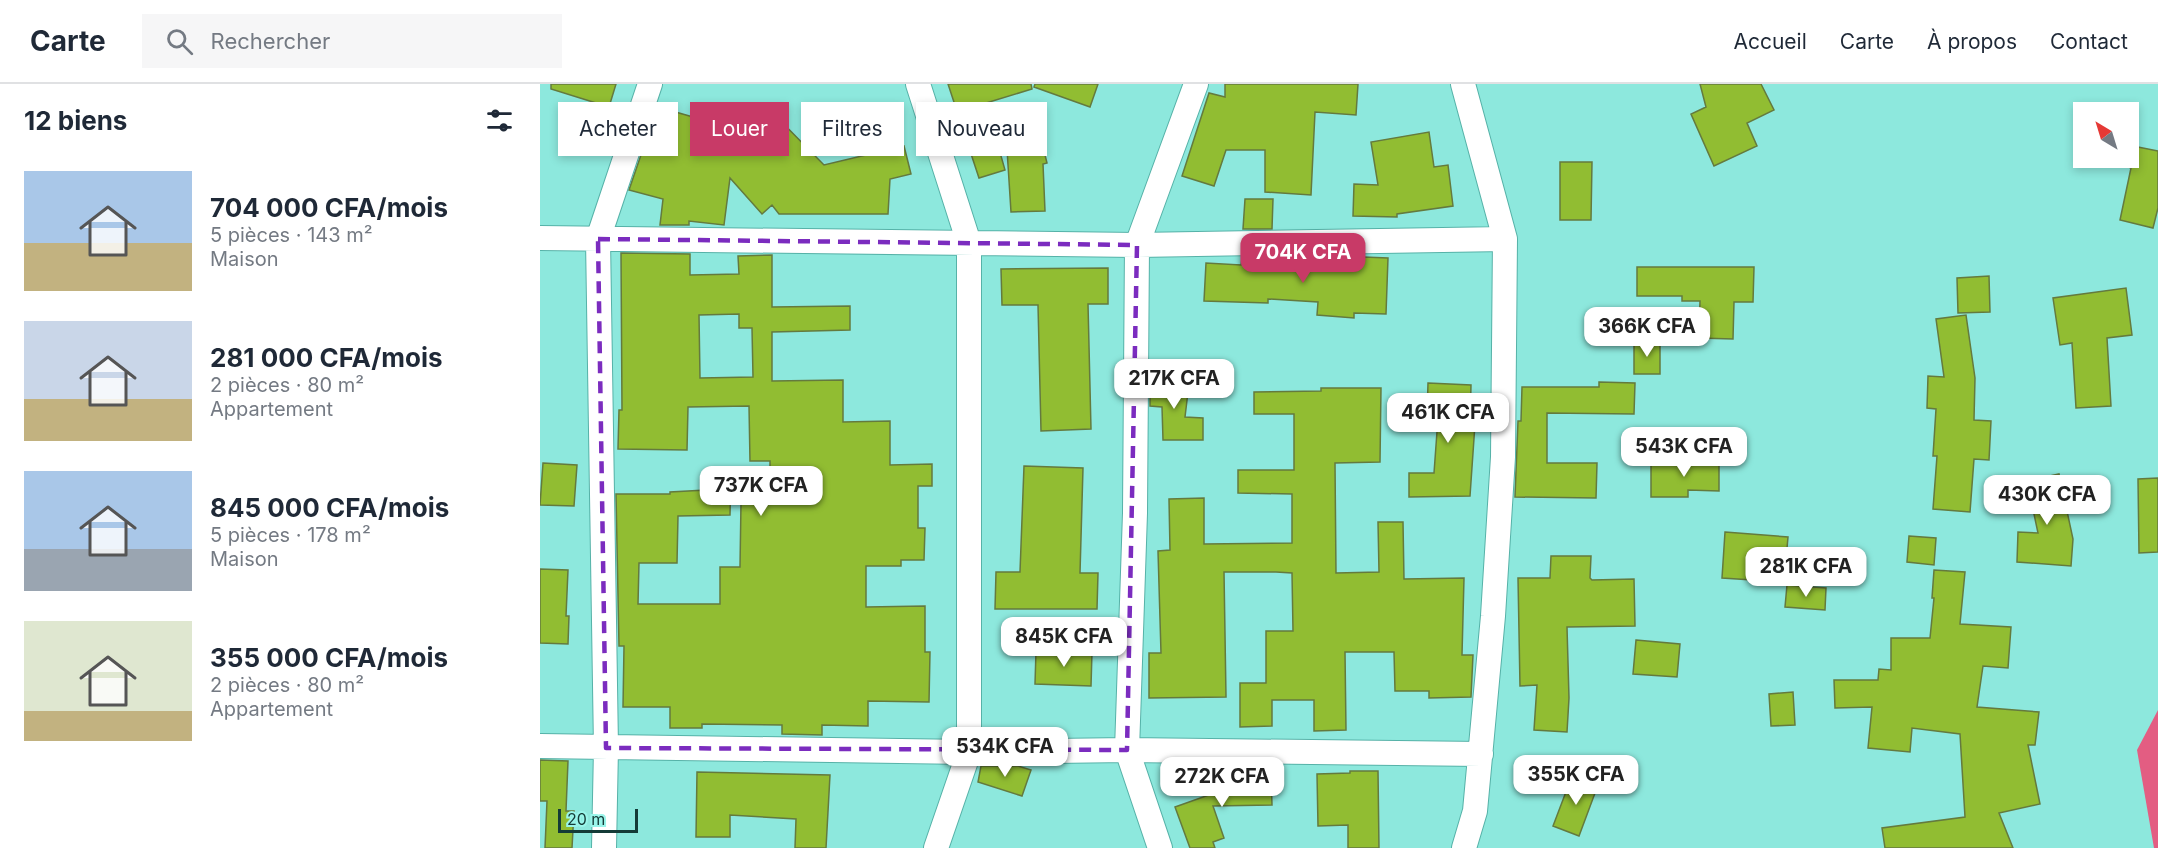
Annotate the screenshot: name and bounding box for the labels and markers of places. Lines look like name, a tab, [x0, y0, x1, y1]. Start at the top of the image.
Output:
pin: 704K CFA	[1241, 233, 1365, 284]
pin: 366K CFA	[1585, 307, 1709, 358]
pin: 217K CFA	[1112, 359, 1236, 410]
pin: 461K CFA	[1386, 393, 1510, 444]
pin: 543K CFA	[1622, 427, 1746, 478]
pin: 737K CFA	[699, 466, 823, 517]
pin: 430K CFA	[1985, 475, 2109, 526]
pin: 281K CFA	[1744, 547, 1868, 598]
pin: 845K CFA	[1002, 617, 1126, 668]
pin: 534K CFA	[943, 727, 1067, 778]
pin: 355K CFA	[1514, 755, 1638, 806]
pin: 272K CFA	[1160, 757, 1284, 808]

